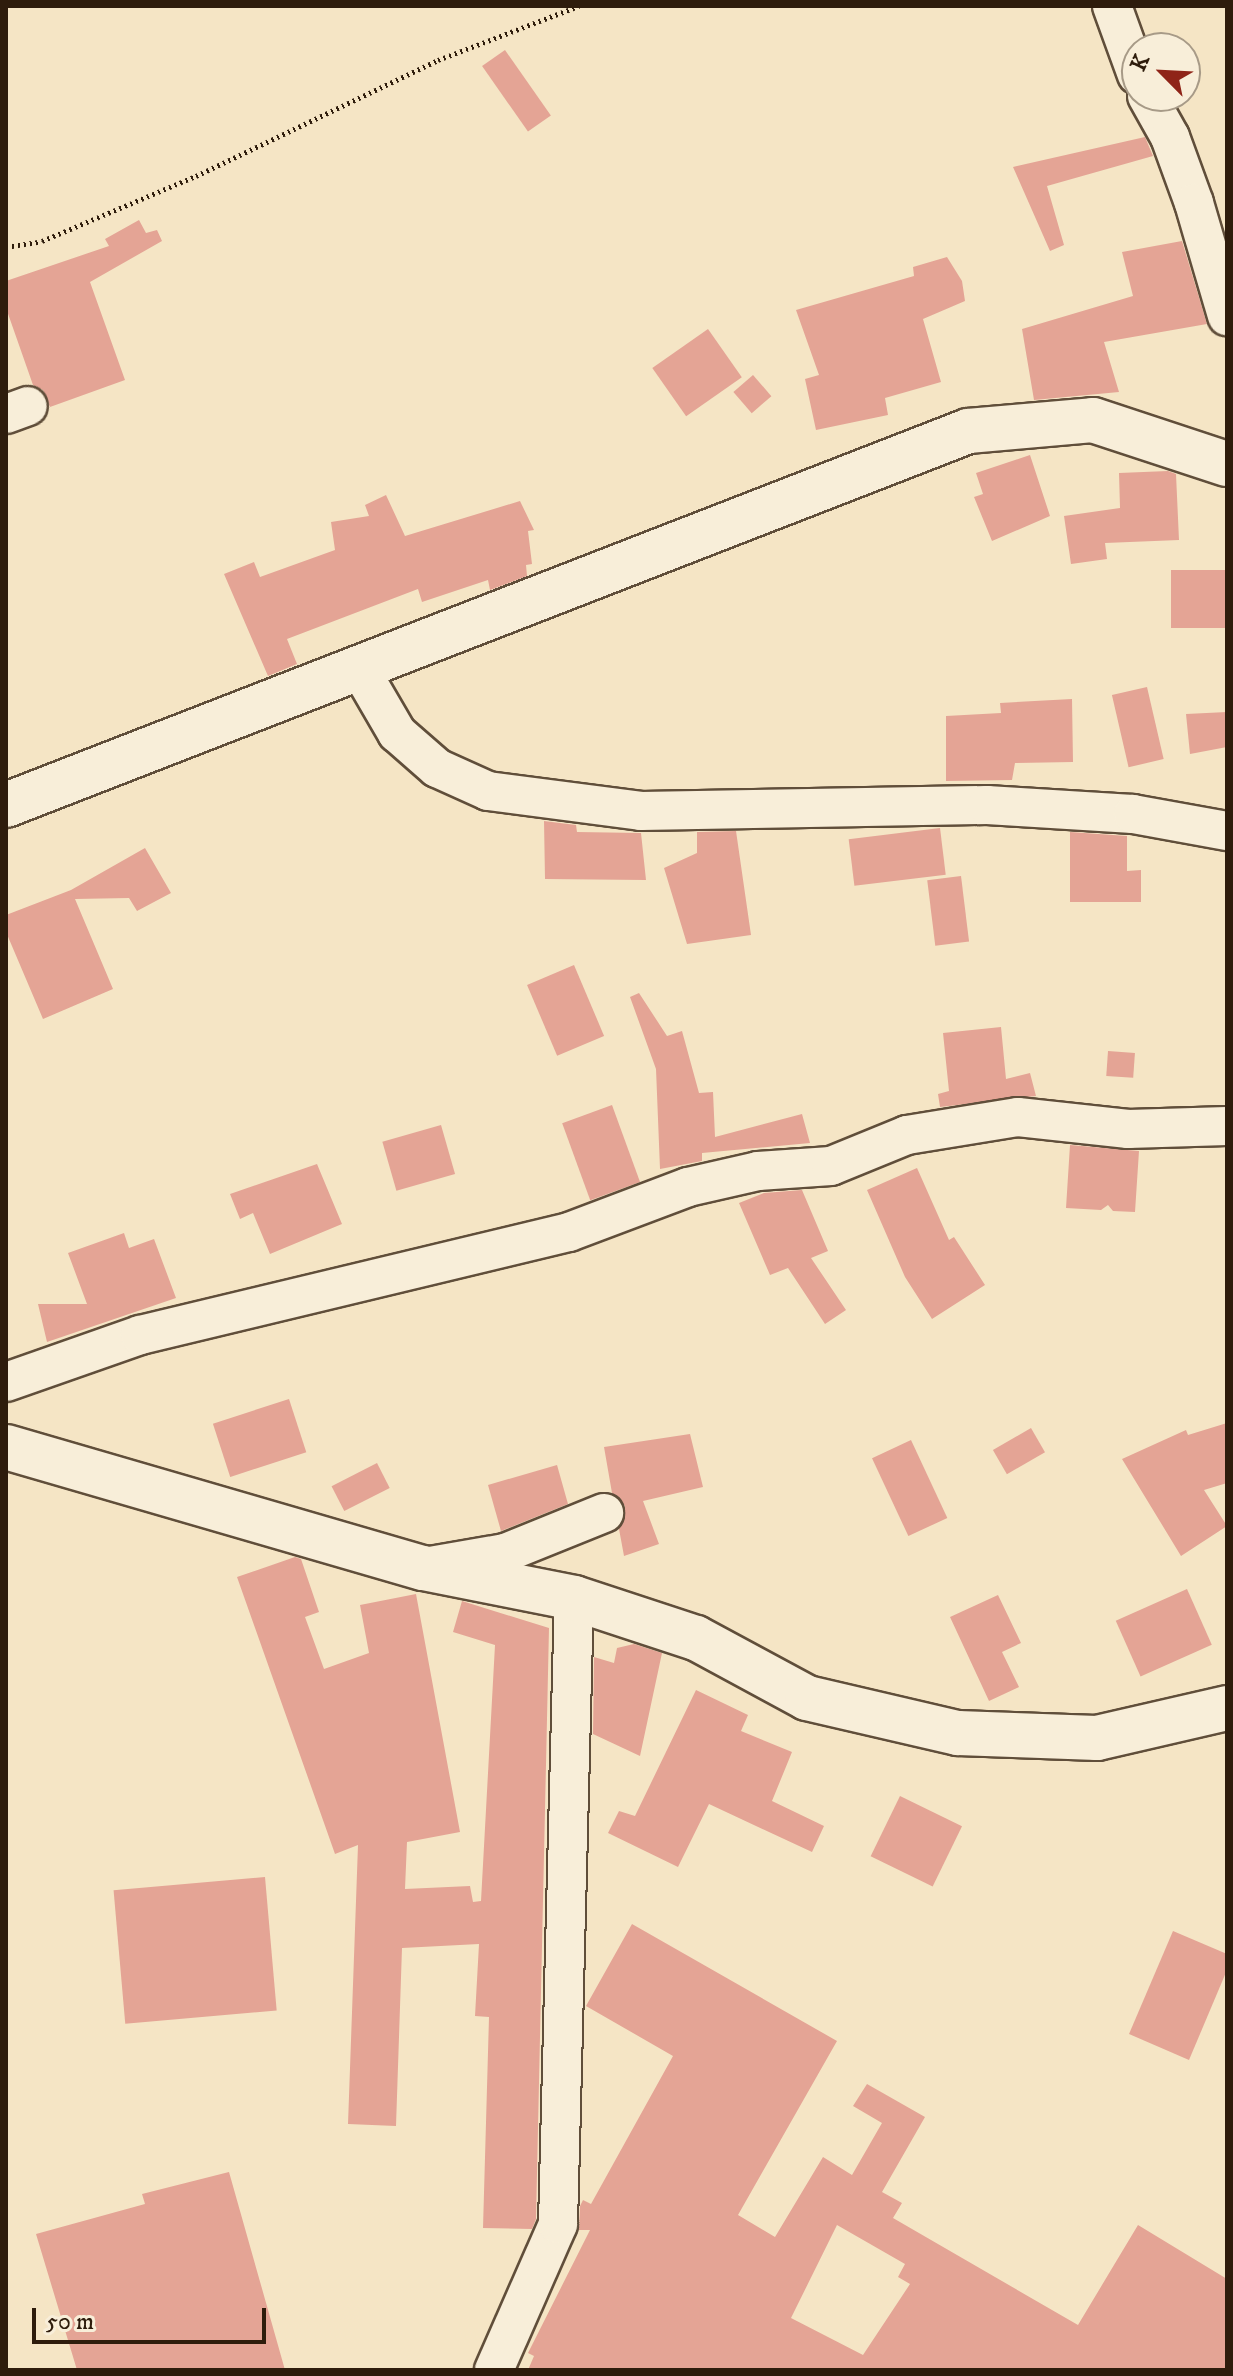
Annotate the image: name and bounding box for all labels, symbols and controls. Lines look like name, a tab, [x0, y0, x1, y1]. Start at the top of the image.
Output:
north arrow	[1121, 32, 1201, 112]
text: K	[1125, 50, 1156, 75]
scale bar	[36, 2292, 270, 2342]
text: 50 m	[46, 2307, 94, 2337]

